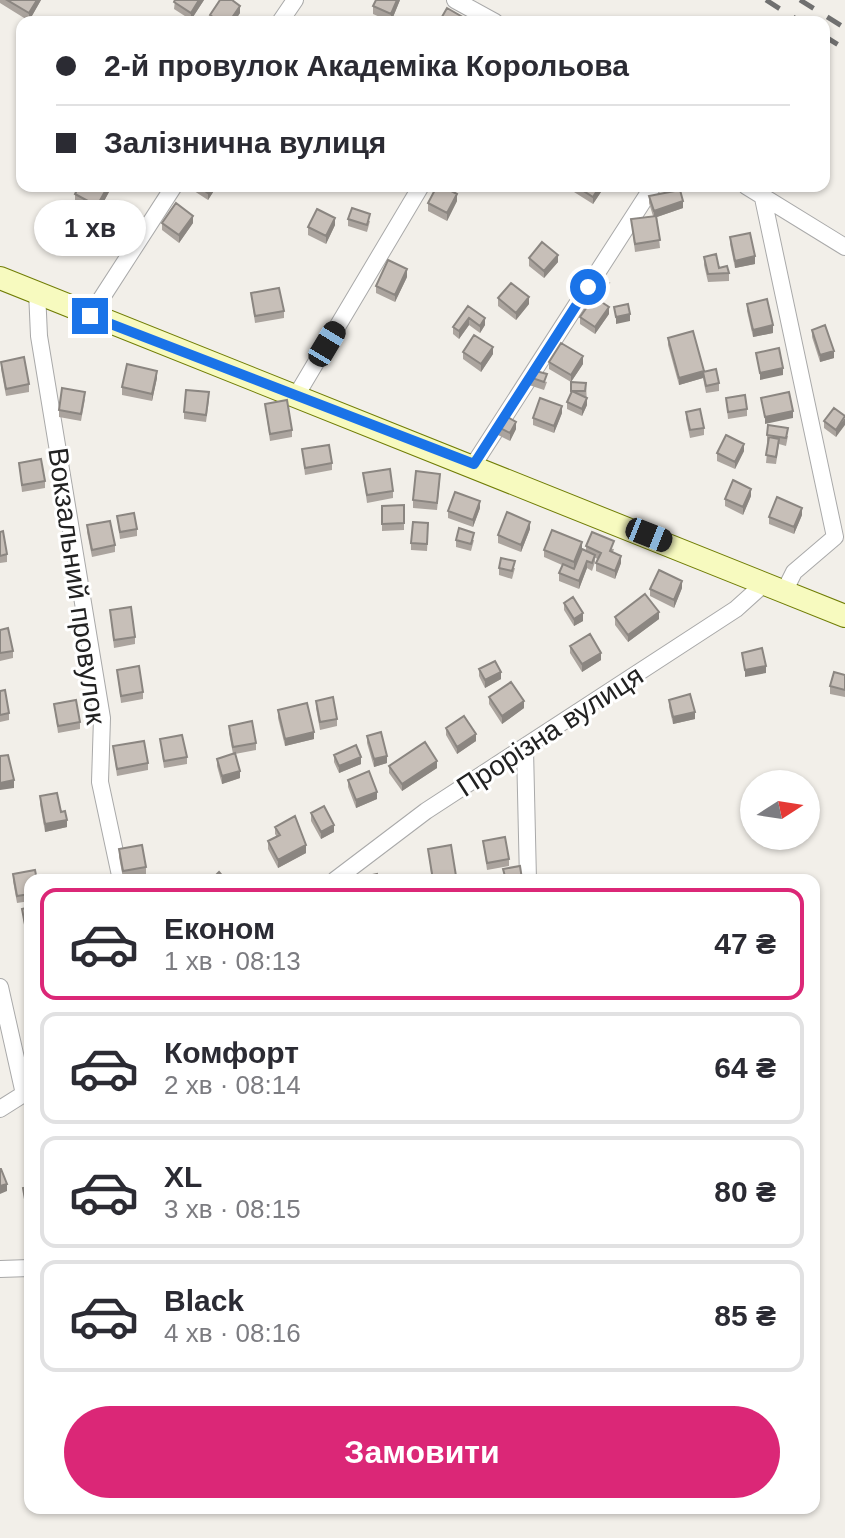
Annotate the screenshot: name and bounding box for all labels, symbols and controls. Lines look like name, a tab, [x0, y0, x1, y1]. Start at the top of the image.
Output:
text: 2-й провулок Академіка Корольова	[104, 49, 629, 82]
text: Залізнична вулиця	[104, 126, 386, 159]
callout: 1 хв	[34, 200, 146, 256]
text: 1 хв	[64, 213, 116, 243]
route start	[570, 269, 606, 305]
route end	[72, 298, 108, 334]
car	[304, 317, 350, 371]
street label: Вокзальний провулок	[42, 446, 112, 727]
car	[622, 515, 676, 555]
street label: Прорізна вулиця	[451, 659, 649, 803]
north arrow	[740, 770, 820, 850]
map controls	[740, 770, 820, 850]
icon: car	[68, 908, 140, 980]
text: Економ	[164, 912, 275, 945]
text: 47 ₴	[714, 927, 776, 960]
text: 1 хв · 08:13	[164, 946, 301, 976]
icon: car	[68, 1032, 140, 1104]
text: Комфорт	[164, 1036, 299, 1069]
text: 64 ₴	[714, 1051, 776, 1084]
text: 2 хв · 08:14	[164, 1070, 301, 1100]
icon: car	[68, 1156, 140, 1228]
text: XL	[164, 1160, 202, 1193]
text: 80 ₴	[714, 1175, 776, 1208]
text: 3 хв · 08:15	[164, 1194, 301, 1224]
icon: car	[68, 1280, 140, 1352]
text: Black	[164, 1284, 244, 1317]
text: 85 ₴	[714, 1299, 776, 1332]
text: 4 хв · 08:16	[164, 1318, 301, 1348]
button: Замовити	[64, 1406, 780, 1498]

